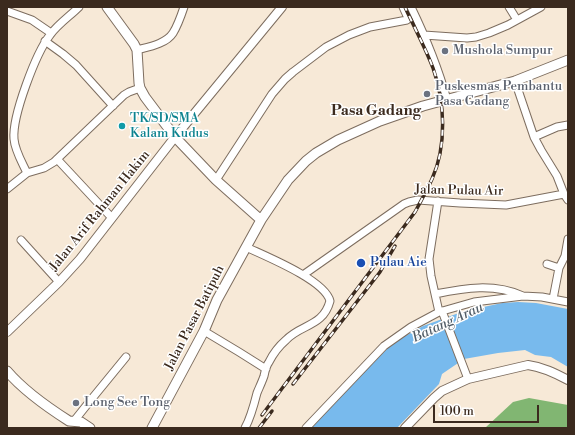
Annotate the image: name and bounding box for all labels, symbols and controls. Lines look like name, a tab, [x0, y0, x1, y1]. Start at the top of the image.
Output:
place label: Mushola Sumpur	[453, 43, 553, 59]
marker: Mushola Sumpur	[440, 46, 450, 56]
place label: Puskesmas Pembantu Pasa Gadang	[435, 79, 562, 110]
marker: Puskesmas Pembantu Pasa Gadang	[422, 89, 432, 99]
district label: Pasa Gadang	[331, 102, 421, 120]
place label: TK/SD/SMA Kalam Kudus	[130, 111, 209, 142]
marker: TK/SD/SMA Kalam Kudus	[117, 121, 127, 131]
street label: Jalan Arif Rahman Hakim	[46, 147, 154, 275]
street label: Jalan Pulau Air	[415, 182, 503, 200]
place label: Pulau Aie	[370, 255, 427, 271]
marker: Pulau Aie	[355, 257, 367, 269]
street label: Jalan Pasar Batipuh	[162, 263, 228, 373]
water label: Batang Arau	[410, 299, 486, 347]
place label: Long See Tong	[84, 395, 170, 411]
scale bar	[435, 397, 541, 423]
marker: Long See Tong	[71, 398, 81, 408]
text: 100 m	[440, 404, 474, 419]

